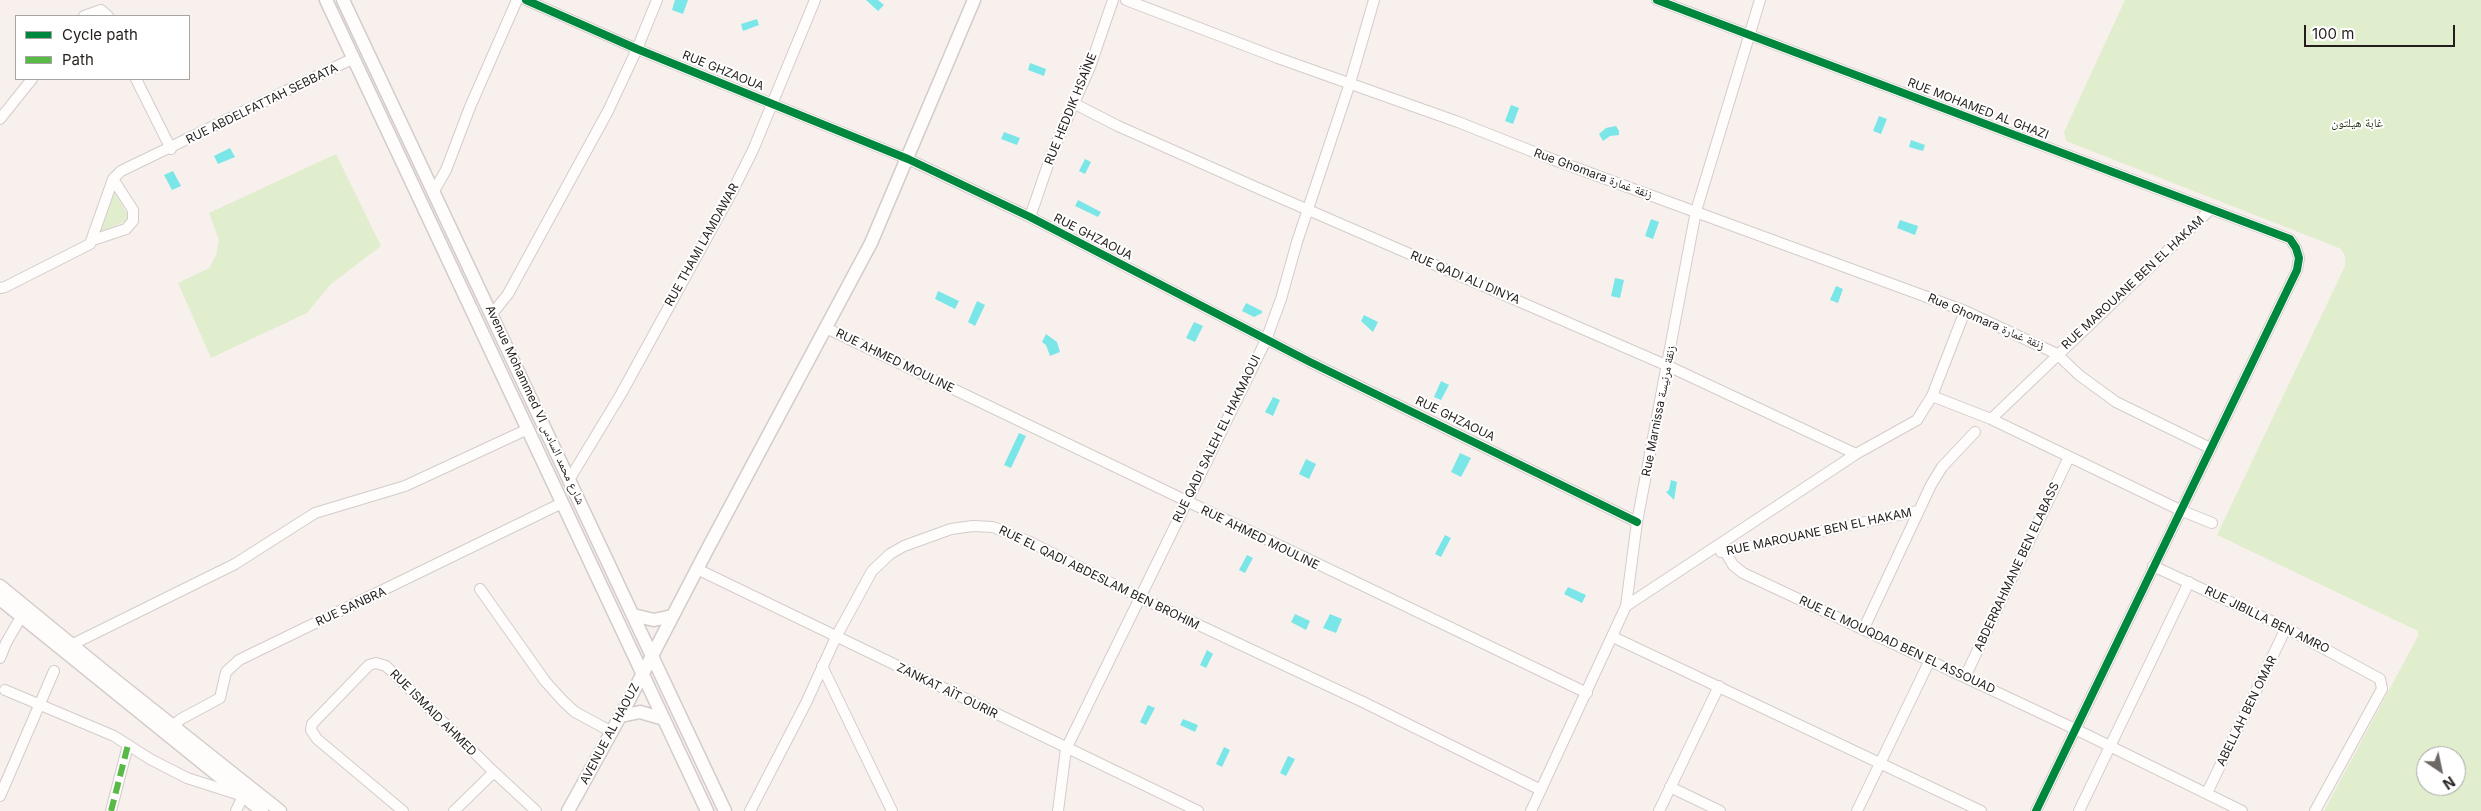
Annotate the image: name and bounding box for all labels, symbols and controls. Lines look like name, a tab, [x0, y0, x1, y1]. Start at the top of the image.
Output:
legend	[15, 15, 190, 80]
scale bar	[2306, 15, 2457, 47]
text: 100 m	[2312, 24, 2354, 43]
text: Cycle path	[62, 25, 138, 44]
street label: RUE GHZAOUA	[680, 48, 766, 94]
text: Path	[62, 50, 94, 69]
street label: RUE HEDDIK HSAÏNE	[1042, 51, 1100, 167]
street label: RUE ABDELFATTAH SEBBATA	[184, 61, 340, 147]
street label: RUE MOHAMED AL GHAZI	[1905, 75, 2051, 143]
park label: غابة هيلتون	[2331, 116, 2383, 130]
street label: Rue Ghomara زنقة غمارة	[1532, 146, 1654, 202]
street label: RUE THAMI LAMDAWAR	[662, 181, 742, 309]
street label: RUE GHZAOUA	[1051, 211, 1135, 263]
street label: RUE MAROUANE BEN EL HAKAM	[2059, 213, 2207, 353]
street label: RUE QADI ALI DINYA	[1408, 248, 1522, 308]
street label: Rue Ghomara زنقة غمارة	[1926, 291, 2046, 353]
street label: Avenue Mohammed VI شارع محمد السادس	[482, 303, 588, 507]
street label: RUE AHMED MOULINE	[834, 326, 956, 396]
street label: Rue Marnissa زنقة مرنيسة	[1639, 344, 1679, 478]
street label: RUE QADI SALEH EL HAKMAOUI	[1170, 353, 1264, 525]
street label: RUE GHZAOUA	[1413, 394, 1497, 444]
street label: ABDERRAHMANE BEN ELABASS	[1971, 480, 2063, 654]
street label: RUE AHMED MOULINE	[1199, 503, 1321, 573]
street label: RUE MAROUANE BEN EL HAKAM	[1725, 505, 1913, 559]
street label: RUE EL QADI ABDESLAM BEN BROHIM	[996, 523, 1202, 633]
street label: RUE JIBILLA BEN AMRO	[2202, 583, 2332, 657]
street label: RUE SANBRA	[313, 584, 389, 630]
street label: RUE EL MOUQDAD BEN EL ASSOUAD	[1797, 593, 1997, 697]
street label: ABELLAH BEN OMAR	[2214, 653, 2280, 769]
street label: ZANKAT AÏT OURIR	[894, 660, 1000, 722]
street label: RUE ISMAID AHMED	[387, 667, 479, 759]
street label: AVENUE AL HAOUZ	[577, 681, 643, 787]
north arrow	[2416, 746, 2466, 796]
text: N	[2440, 773, 2458, 793]

